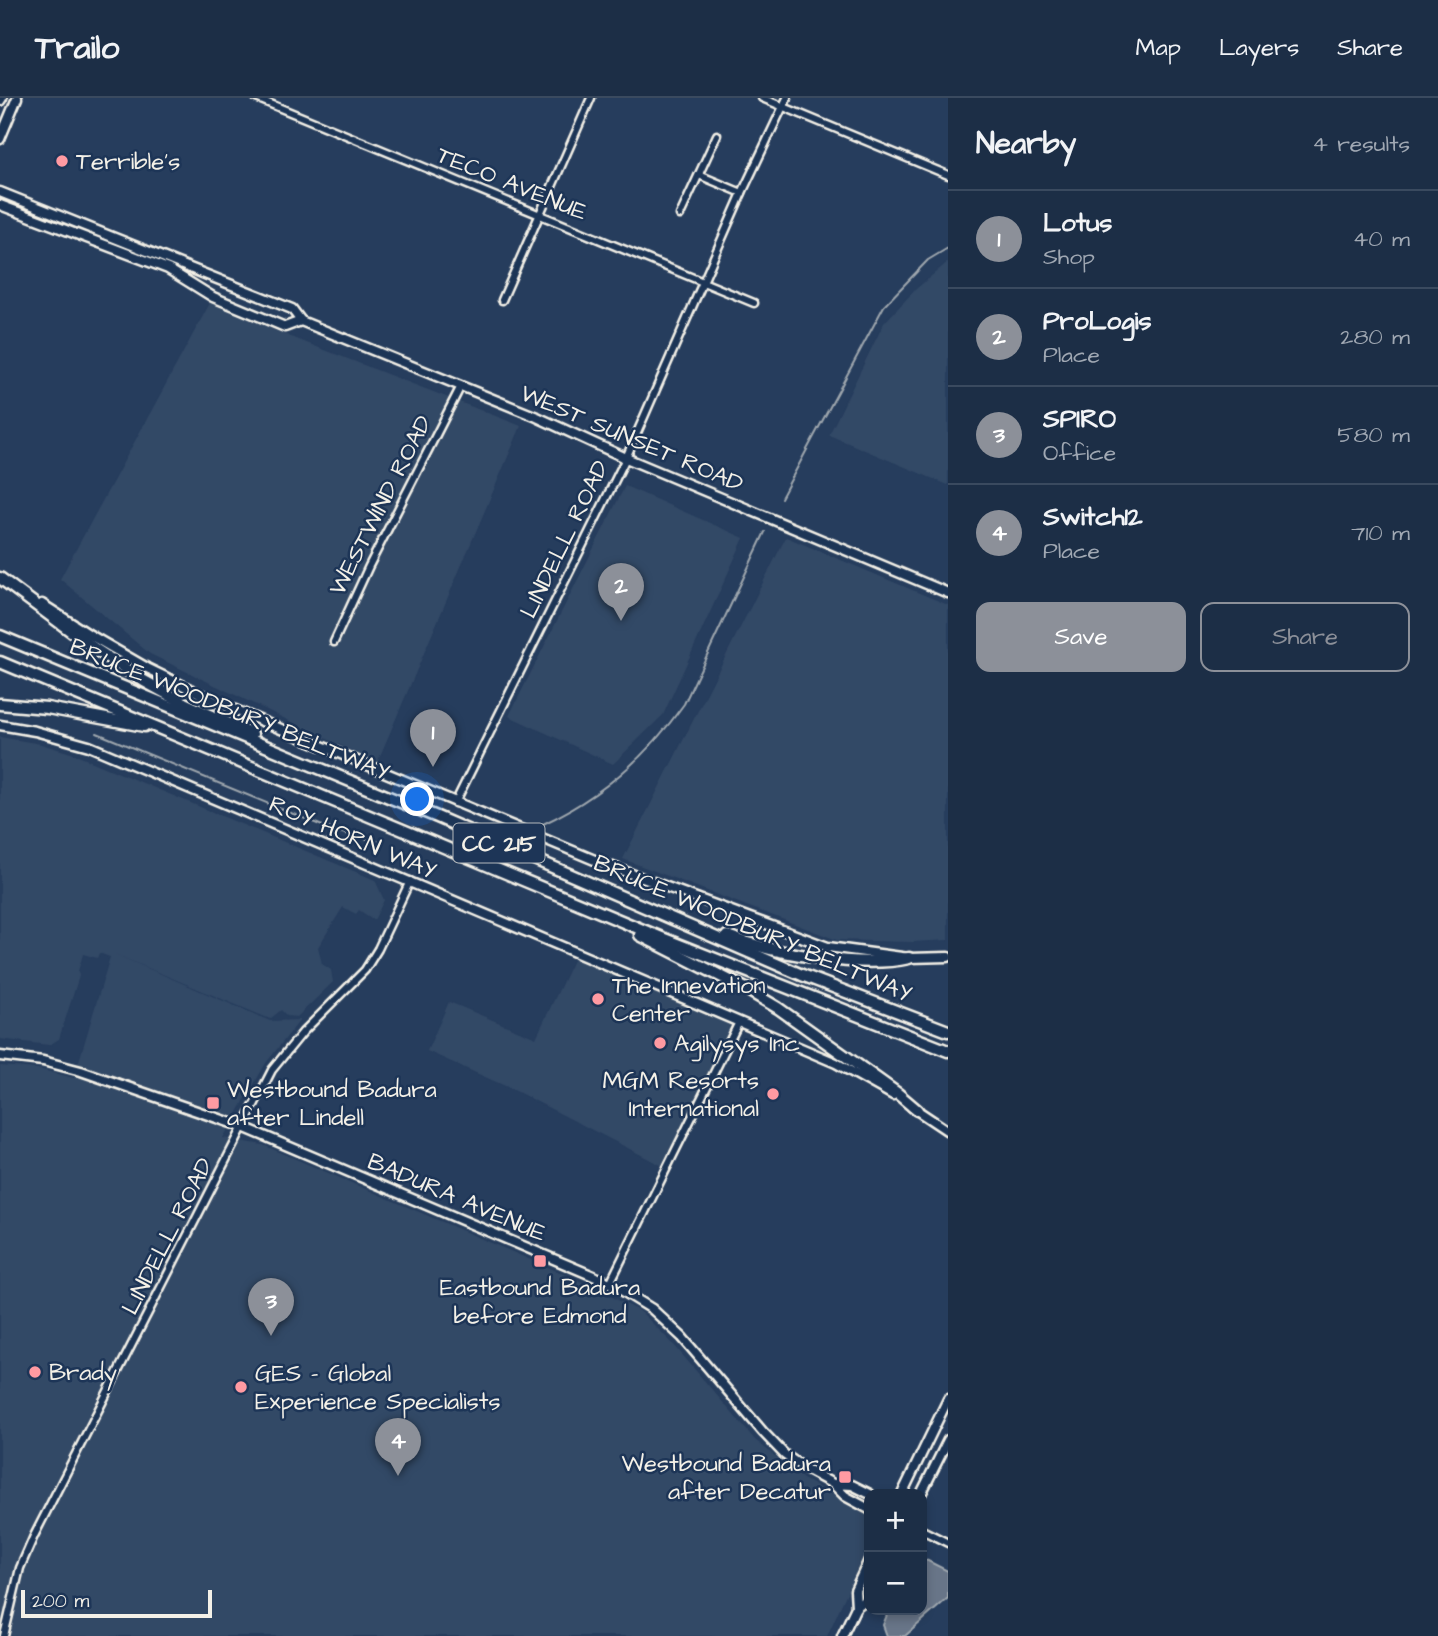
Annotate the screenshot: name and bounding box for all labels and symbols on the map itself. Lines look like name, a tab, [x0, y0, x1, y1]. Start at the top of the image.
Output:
street label: TECO AVENUE	[431, 138, 592, 230]
place label: Terrible's	[76, 145, 180, 179]
marker: Terrible's	[54, 153, 70, 169]
street label: WEST SUNSET ROAD	[515, 377, 748, 501]
street label: WESTWIND ROAD	[321, 410, 441, 601]
street label: LINDELL ROAD	[512, 455, 618, 624]
pin: 2	[598, 563, 644, 621]
street label: BRUCE WOODBURY BELTWAY	[65, 630, 395, 790]
pin: 1	[410, 709, 456, 767]
your location	[400, 782, 434, 816]
street label: ROY HORN WAY	[264, 787, 442, 889]
road number: CC 215	[454, 824, 544, 862]
street label: BRUCE WOODBURY BELTWAY	[588, 846, 917, 1012]
place label: The Innevation Center	[612, 969, 766, 1031]
marker: The Innevation Center	[590, 991, 606, 1007]
place label: Agilysys Inc	[674, 1027, 800, 1062]
marker: Agilysys Inc	[652, 1035, 668, 1051]
place label: MGM Resorts International	[602, 1064, 759, 1126]
place label: Westbound Badura after Lindell	[227, 1073, 437, 1135]
marker: MGM Resorts International	[765, 1086, 781, 1102]
marker: Westbound Badura after Lindell	[205, 1095, 221, 1111]
street label: BADURA AVENUE	[362, 1145, 551, 1251]
street label: LINDELL ROAD	[114, 1152, 222, 1321]
marker: Eastbound Badura before Edmond	[532, 1253, 548, 1269]
place label: Eastbound Badura before Edmond	[440, 1271, 640, 1333]
pin: 3	[248, 1278, 294, 1336]
place label: Brady	[49, 1356, 117, 1391]
place label: GES - Global Experience Specialists	[255, 1357, 500, 1419]
marker: Brady	[27, 1364, 43, 1380]
marker: GES - Global Experience Specialists	[233, 1379, 249, 1395]
pin: 4	[375, 1418, 421, 1476]
place label: Westbound Badura after Decatur	[621, 1447, 831, 1509]
marker: Westbound Badura after Decatur	[837, 1469, 853, 1485]
scale bar	[21, 1587, 212, 1619]

